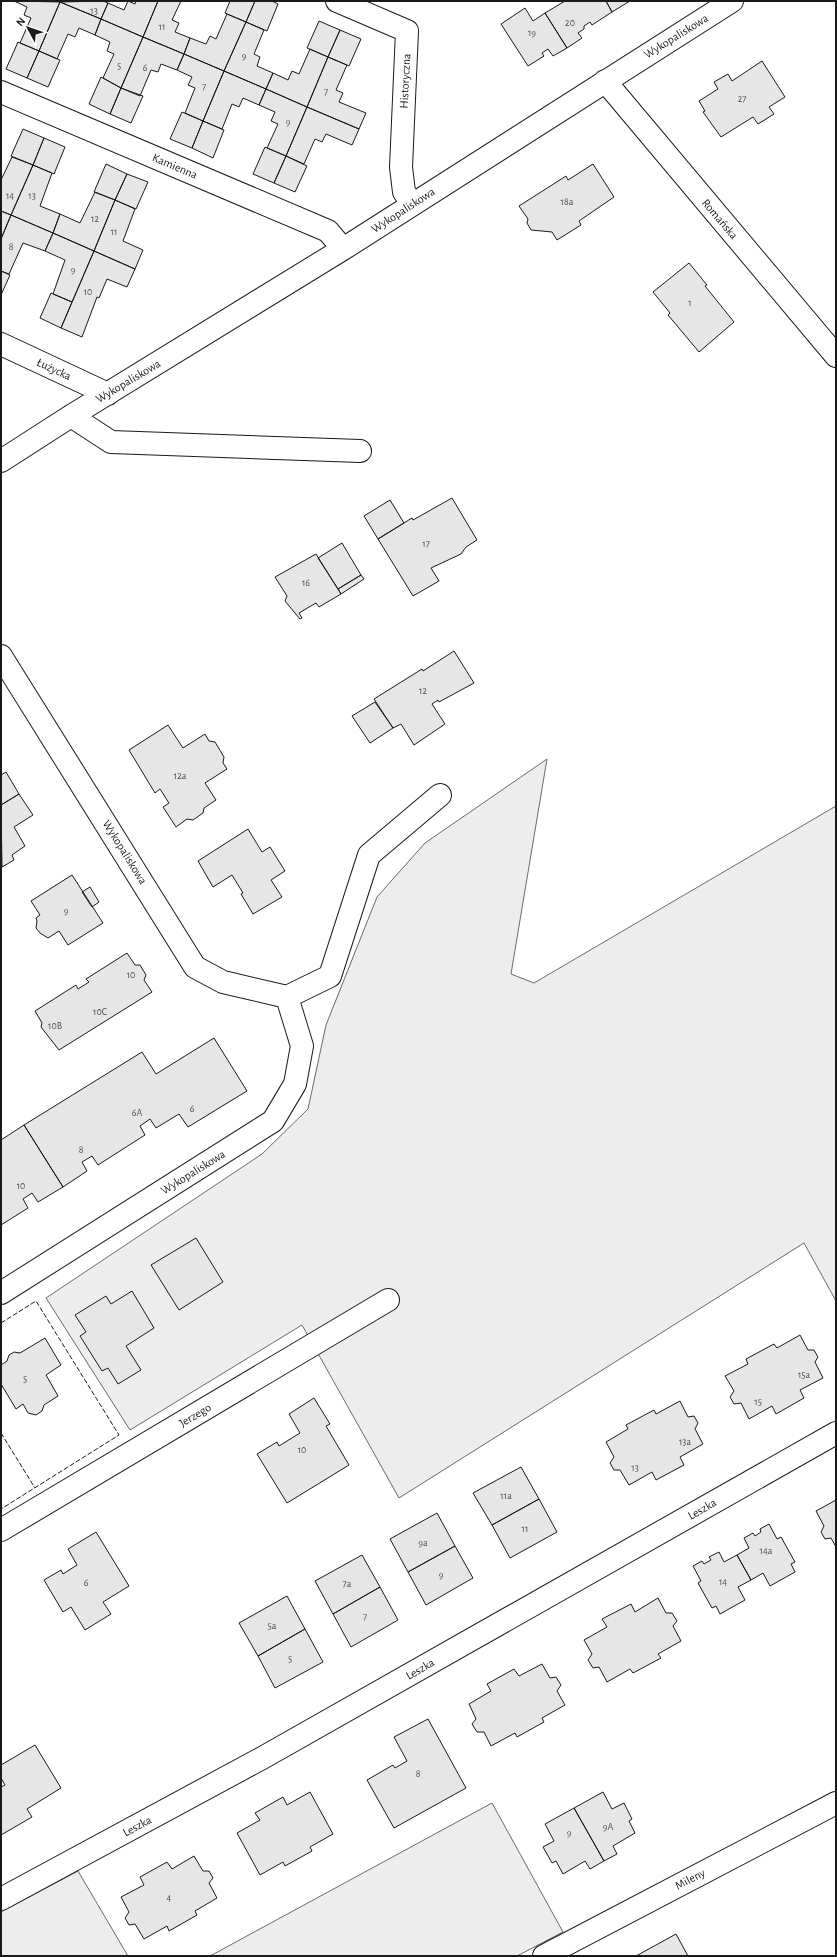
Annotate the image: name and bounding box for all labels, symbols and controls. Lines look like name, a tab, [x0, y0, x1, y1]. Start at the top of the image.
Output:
house number: 13	[90, 6, 98, 16]
north arrow	[8, 8, 48, 48]
street label: Wykopaliskowa	[642, 11, 711, 61]
text: N	[14, 15, 27, 28]
house number: 20	[565, 18, 575, 28]
house number: 11	[159, 22, 165, 32]
house number: 19	[528, 28, 536, 38]
house number: 9	[242, 51, 247, 61]
street label: Historyczna	[398, 53, 413, 109]
house number: 5	[117, 61, 121, 71]
house number: 6	[143, 63, 148, 73]
house number: 7	[202, 82, 206, 92]
house number: 7	[324, 87, 328, 97]
house number: 27	[738, 94, 746, 104]
house number: 9	[286, 117, 291, 127]
street label: Kamienna	[151, 151, 200, 181]
street label: Wykopaliskowa	[369, 185, 438, 236]
house number: 14	[6, 191, 14, 201]
house number: 13	[28, 191, 36, 201]
house number: 18a	[561, 197, 574, 207]
street label: Romańska	[700, 197, 740, 242]
house number: 12	[91, 214, 99, 224]
house number: 11	[111, 227, 117, 237]
house number: 8	[9, 242, 14, 252]
house number: 9	[71, 265, 76, 275]
house number: 10	[84, 287, 92, 297]
house number: 1	[688, 298, 692, 308]
street label: Łużycka	[34, 356, 74, 383]
street label: Wykopaliskowa	[94, 357, 163, 406]
house number: 17	[422, 539, 430, 549]
house number: 16	[302, 578, 310, 588]
house number: 12	[419, 686, 427, 696]
house number: 12a	[174, 771, 187, 781]
street label: Wykopaliskowa	[100, 818, 150, 887]
house number: 9	[64, 906, 69, 916]
house number: 10	[127, 970, 135, 980]
house number: 10C	[93, 1007, 107, 1017]
house number: 10B	[48, 1021, 62, 1031]
house number: 6	[190, 1104, 195, 1114]
house number: 6A	[132, 1108, 142, 1118]
house number: 8	[79, 1145, 84, 1155]
street label: Wykopaliskowa	[159, 1147, 228, 1197]
house number: 10	[17, 1181, 25, 1191]
house number: 15a	[798, 1370, 810, 1380]
house number: 5	[23, 1374, 27, 1384]
house number: 15	[754, 1397, 762, 1407]
street label: Jerzego	[177, 1401, 213, 1429]
house number: 13a	[679, 1437, 691, 1447]
house number: 10	[298, 1445, 306, 1455]
house number: 13	[631, 1463, 639, 1473]
house number: 11a	[500, 1491, 512, 1501]
street label: Leszka	[686, 1496, 719, 1522]
house number: 11	[522, 1524, 528, 1534]
house number: 9a	[418, 1538, 428, 1548]
house number: 14a	[760, 1546, 773, 1556]
house number: 9	[439, 1570, 444, 1580]
house number: 14	[719, 1577, 727, 1587]
house number: 6	[84, 1578, 89, 1588]
house number: 7a	[343, 1579, 352, 1589]
house number: 7	[363, 1612, 367, 1622]
house number: 5a	[268, 1621, 277, 1631]
house number: 5	[288, 1654, 292, 1664]
street label: Leszka	[404, 1656, 437, 1682]
house number: 8	[416, 1769, 421, 1779]
street label: Leszka	[121, 1813, 154, 1838]
house number: 9A	[603, 1822, 613, 1832]
house number: 9	[567, 1828, 572, 1838]
street label: Mileny	[673, 1866, 707, 1893]
house number: 4	[167, 1893, 172, 1903]

